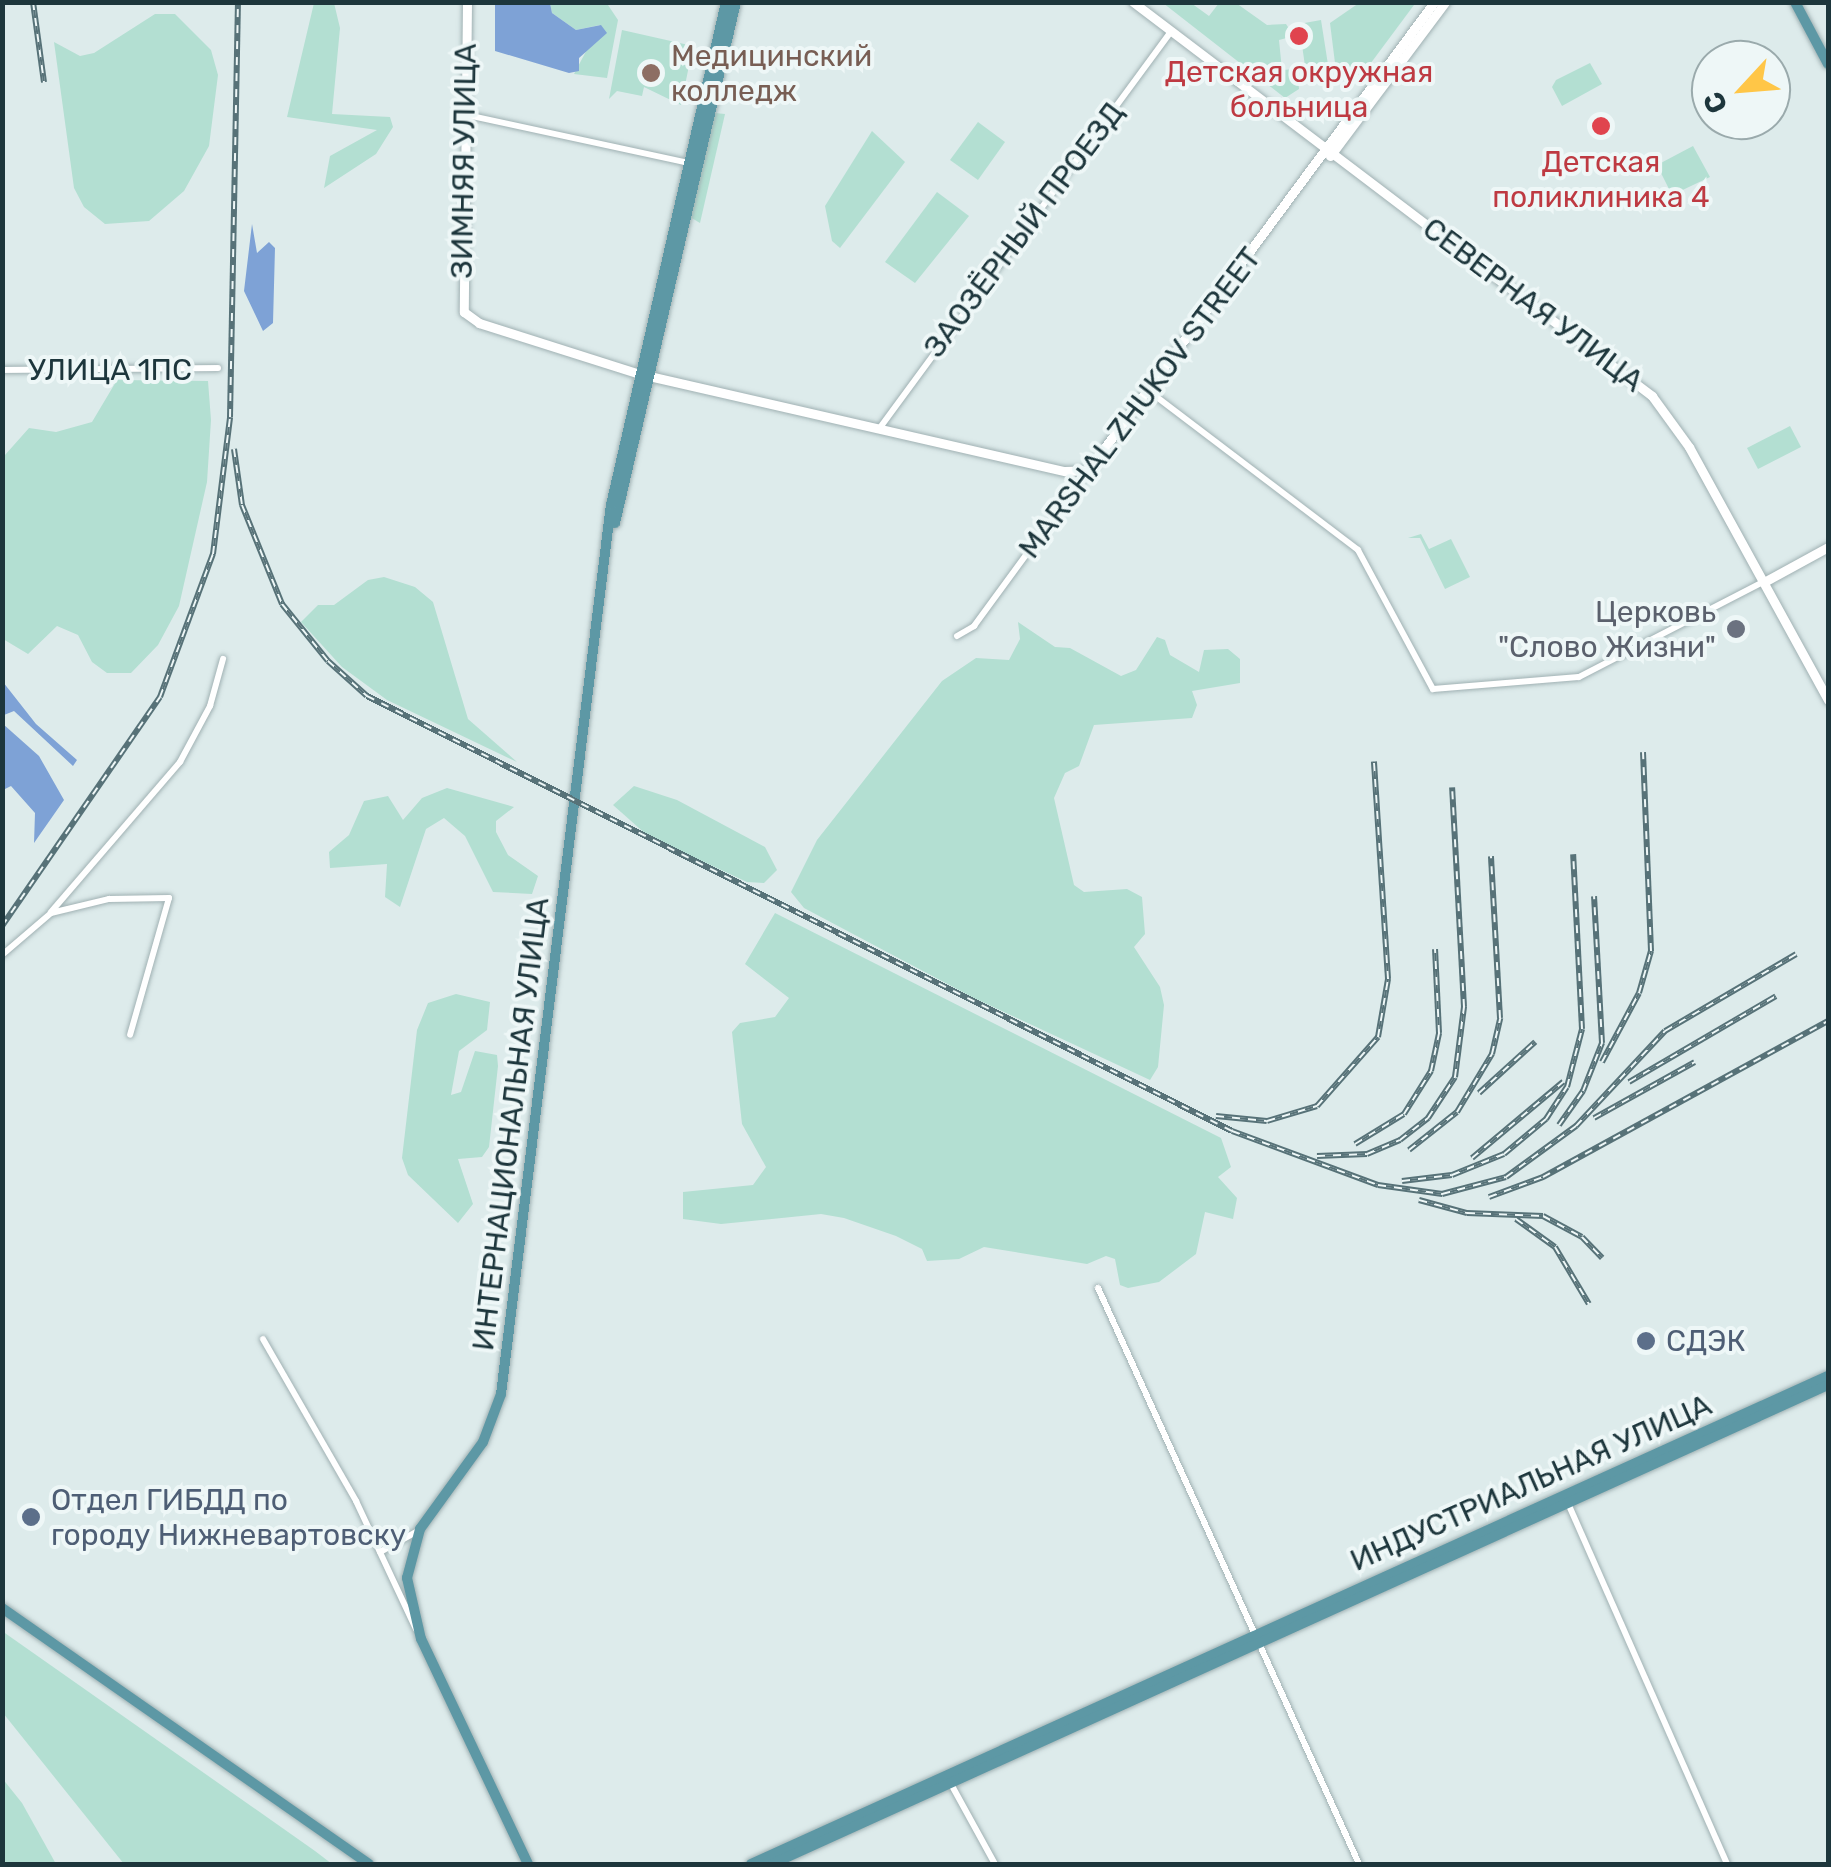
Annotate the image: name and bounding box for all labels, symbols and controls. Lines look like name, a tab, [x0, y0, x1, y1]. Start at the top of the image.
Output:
marker: Детская окружная больница	[1286, 23, 1312, 49]
place label: Медицинский колледж	[671, 38, 872, 108]
north arrow	[1691, 40, 1791, 140]
street label: ЗИМНЯЯ УЛИЦА	[444, 43, 484, 279]
place label: Детская окружная больница	[1165, 54, 1433, 124]
marker: Медицинский колледж	[640, 62, 662, 84]
text: С	[1696, 86, 1735, 119]
street label: ЗАОЗЁРНЫЙ ПРОЕЗД	[916, 95, 1132, 365]
marker: Детская поликлиника 4	[1588, 113, 1614, 139]
place label: Детская поликлиника 4	[1492, 144, 1710, 214]
street label: СЕВЕРНАЯ УЛИЦА	[1416, 210, 1650, 400]
street label: MARSHAL ZHUKOV STREET	[1011, 240, 1269, 566]
street label: УЛИЦА 1ПС	[28, 352, 192, 388]
place label: Церковь "Слово Жизни"	[1498, 594, 1716, 664]
marker: Церковь "Слово Жизни"	[1725, 618, 1747, 640]
street label: ИНТЕРНАЦИОНАЛЬНАЯ УЛИЦА	[465, 895, 557, 1353]
place label: СДЭК	[1666, 1323, 1746, 1359]
marker: СДЭК	[1635, 1330, 1657, 1352]
street label: ИНДУСТРИАЛЬНАЯ УЛИЦА	[1345, 1387, 1717, 1579]
place label: Отдел ГИБДД по городу Нижневартовску	[51, 1482, 406, 1552]
marker: Отдел ГИБДД по городу Нижневартовску	[20, 1506, 42, 1528]

